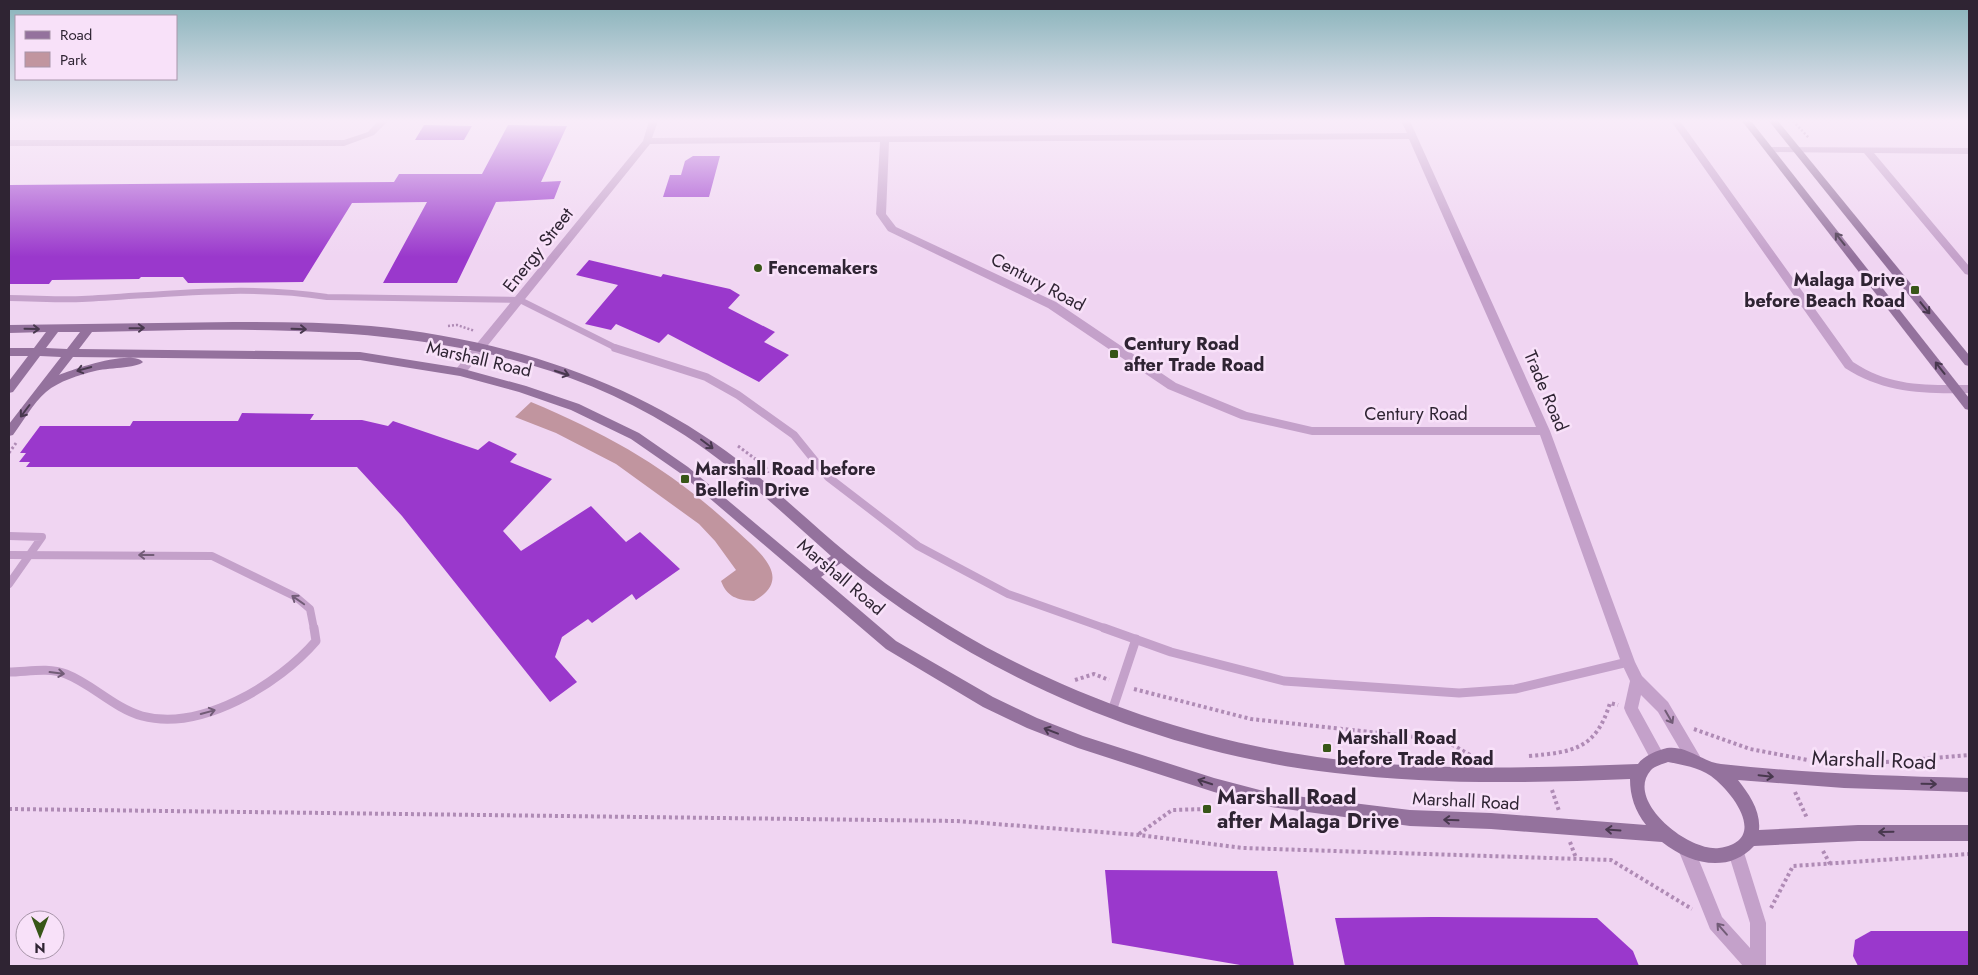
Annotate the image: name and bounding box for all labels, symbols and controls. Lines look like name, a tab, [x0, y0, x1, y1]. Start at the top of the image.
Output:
legend	[15, 15, 178, 80]
text: Road	[60, 24, 92, 46]
text: Park	[60, 49, 87, 71]
street label: Energy Street	[497, 202, 580, 298]
one-way arrow	[1835, 232, 1845, 246]
street label: Century Road	[986, 246, 1090, 318]
place label: Fencemakers	[768, 255, 878, 281]
marker: Fencemakers	[752, 262, 764, 274]
place label: Malaga Drive before Beach Road	[1744, 267, 1905, 314]
marker: Malaga Drive before Beach Road	[1909, 284, 1921, 296]
one-way arrow	[1920, 301, 1931, 314]
one-way arrow	[128, 323, 145, 333]
one-way arrow	[24, 324, 40, 334]
one-way arrow	[291, 324, 307, 333]
place label: Century Road after Trade Road	[1124, 331, 1264, 378]
street label: Marshall Road	[424, 334, 534, 384]
street label: Trade Road	[1517, 347, 1575, 435]
marker: Century Road after Trade Road	[1108, 348, 1120, 360]
one-way arrow	[1934, 361, 1945, 374]
one-way arrow	[77, 365, 93, 375]
one-way arrow	[554, 368, 570, 378]
street label: Century Road	[1364, 401, 1468, 427]
one-way arrow	[20, 404, 30, 418]
one-way arrow	[700, 439, 714, 449]
place label: Marshall Road before Bellefin Drive	[695, 456, 876, 503]
marker: Marshall Road before Bellefin Drive	[679, 473, 691, 485]
street label: Marshall Road	[792, 533, 890, 621]
one-way arrow	[138, 550, 154, 560]
one-way arrow	[291, 595, 305, 605]
one-way arrow	[49, 669, 65, 679]
one-way arrow	[200, 707, 216, 717]
one-way arrow	[1664, 709, 1674, 723]
one-way arrow	[1044, 725, 1059, 735]
place label: Marshall Road before Trade Road	[1337, 725, 1494, 772]
marker: Marshall Road before Trade Road	[1321, 742, 1333, 754]
street label: Marshall Road	[1811, 743, 1937, 777]
one-way arrow	[1758, 771, 1774, 781]
one-way arrow	[1198, 777, 1213, 786]
one-way arrow	[1920, 779, 1936, 789]
place label: Marshall Road after Malaga Drive	[1217, 782, 1399, 836]
street label: Marshall Road	[1412, 785, 1520, 817]
marker: Marshall Road after Malaga Drive	[1201, 803, 1213, 815]
one-way arrow	[1444, 815, 1460, 824]
one-way arrow	[1606, 826, 1622, 835]
one-way arrow	[1878, 827, 1894, 837]
north arrow	[15, 910, 65, 960]
one-way arrow	[1716, 923, 1728, 936]
text: N	[34, 938, 46, 958]

